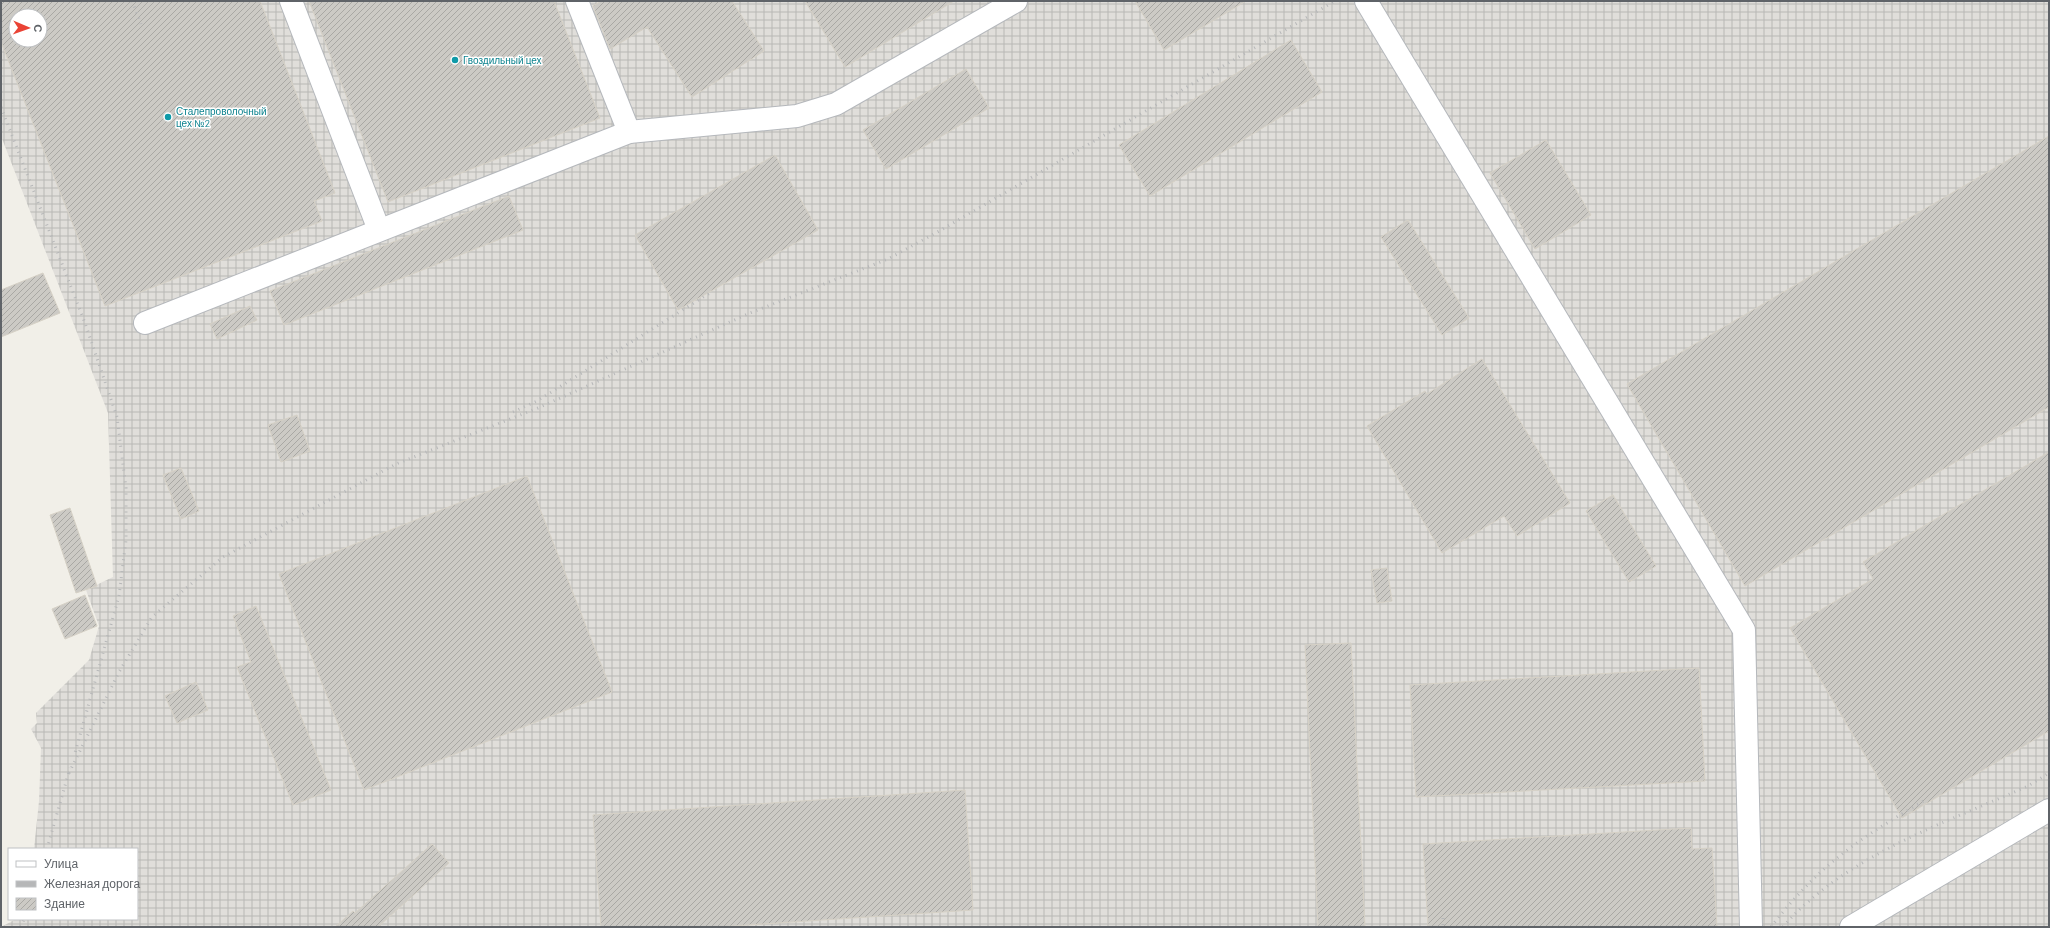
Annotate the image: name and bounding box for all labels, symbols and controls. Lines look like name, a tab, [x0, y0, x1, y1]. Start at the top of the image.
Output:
north arrow	[8, 8, 48, 48]
text: С	[32, 24, 45, 33]
place label: Гвоздильный цех	[463, 54, 542, 66]
marker: Гвоздильный цех	[450, 55, 460, 65]
place label: Сталепроволочный цех №2	[176, 105, 267, 129]
marker: Сталепроволочный цех №2	[163, 112, 173, 122]
legend	[8, 848, 138, 920]
text: Улица	[44, 856, 78, 871]
text: Железная дорога	[44, 876, 140, 891]
text: Здание	[44, 896, 85, 911]

